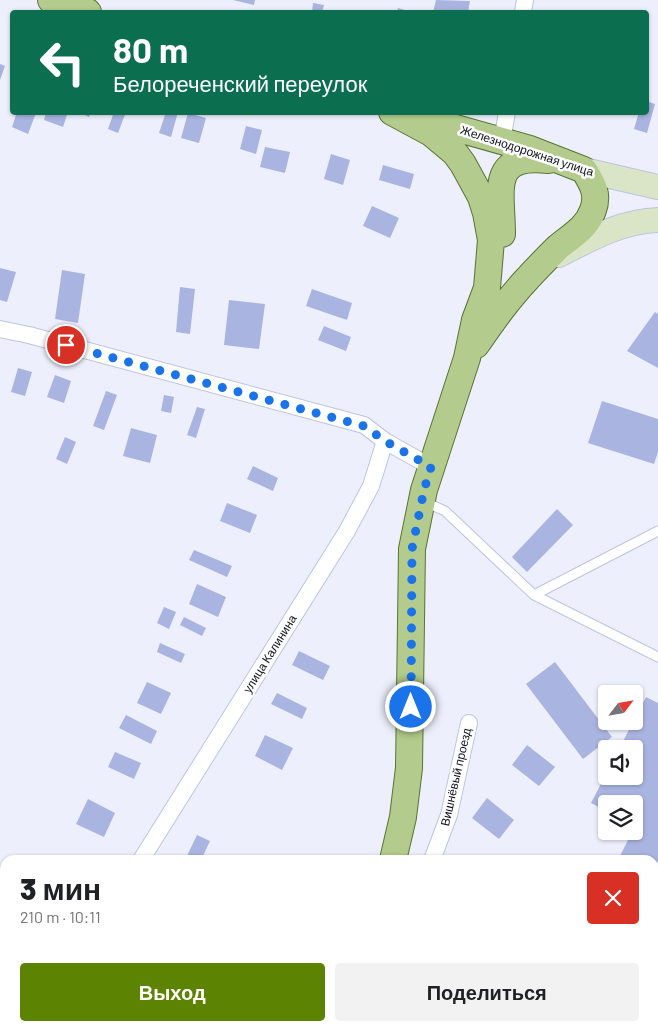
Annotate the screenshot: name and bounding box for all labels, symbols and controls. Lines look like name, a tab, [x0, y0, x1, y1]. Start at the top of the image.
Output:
text: 80 m	[113, 28, 188, 70]
icon: left	[30, 30, 95, 95]
text: Белореченский переулок	[113, 70, 367, 96]
street label: Железнодорожная улица	[459, 122, 596, 179]
pin	[45, 324, 87, 366]
icon: arrive	[52, 331, 80, 359]
street label: улица Калинина	[240, 612, 300, 696]
position arrow	[384, 680, 436, 732]
north arrow	[598, 685, 642, 730]
map controls	[598, 685, 643, 840]
street label: Вишнёвый проезд	[437, 726, 474, 827]
button: sound	[598, 740, 643, 785]
button: layers	[598, 795, 643, 840]
text: 3 мин	[20, 870, 101, 906]
button: close	[587, 872, 639, 924]
text: 210 m · 10:11	[20, 907, 101, 926]
button: Выход	[20, 963, 325, 1021]
button: Поделиться	[335, 963, 639, 1021]

